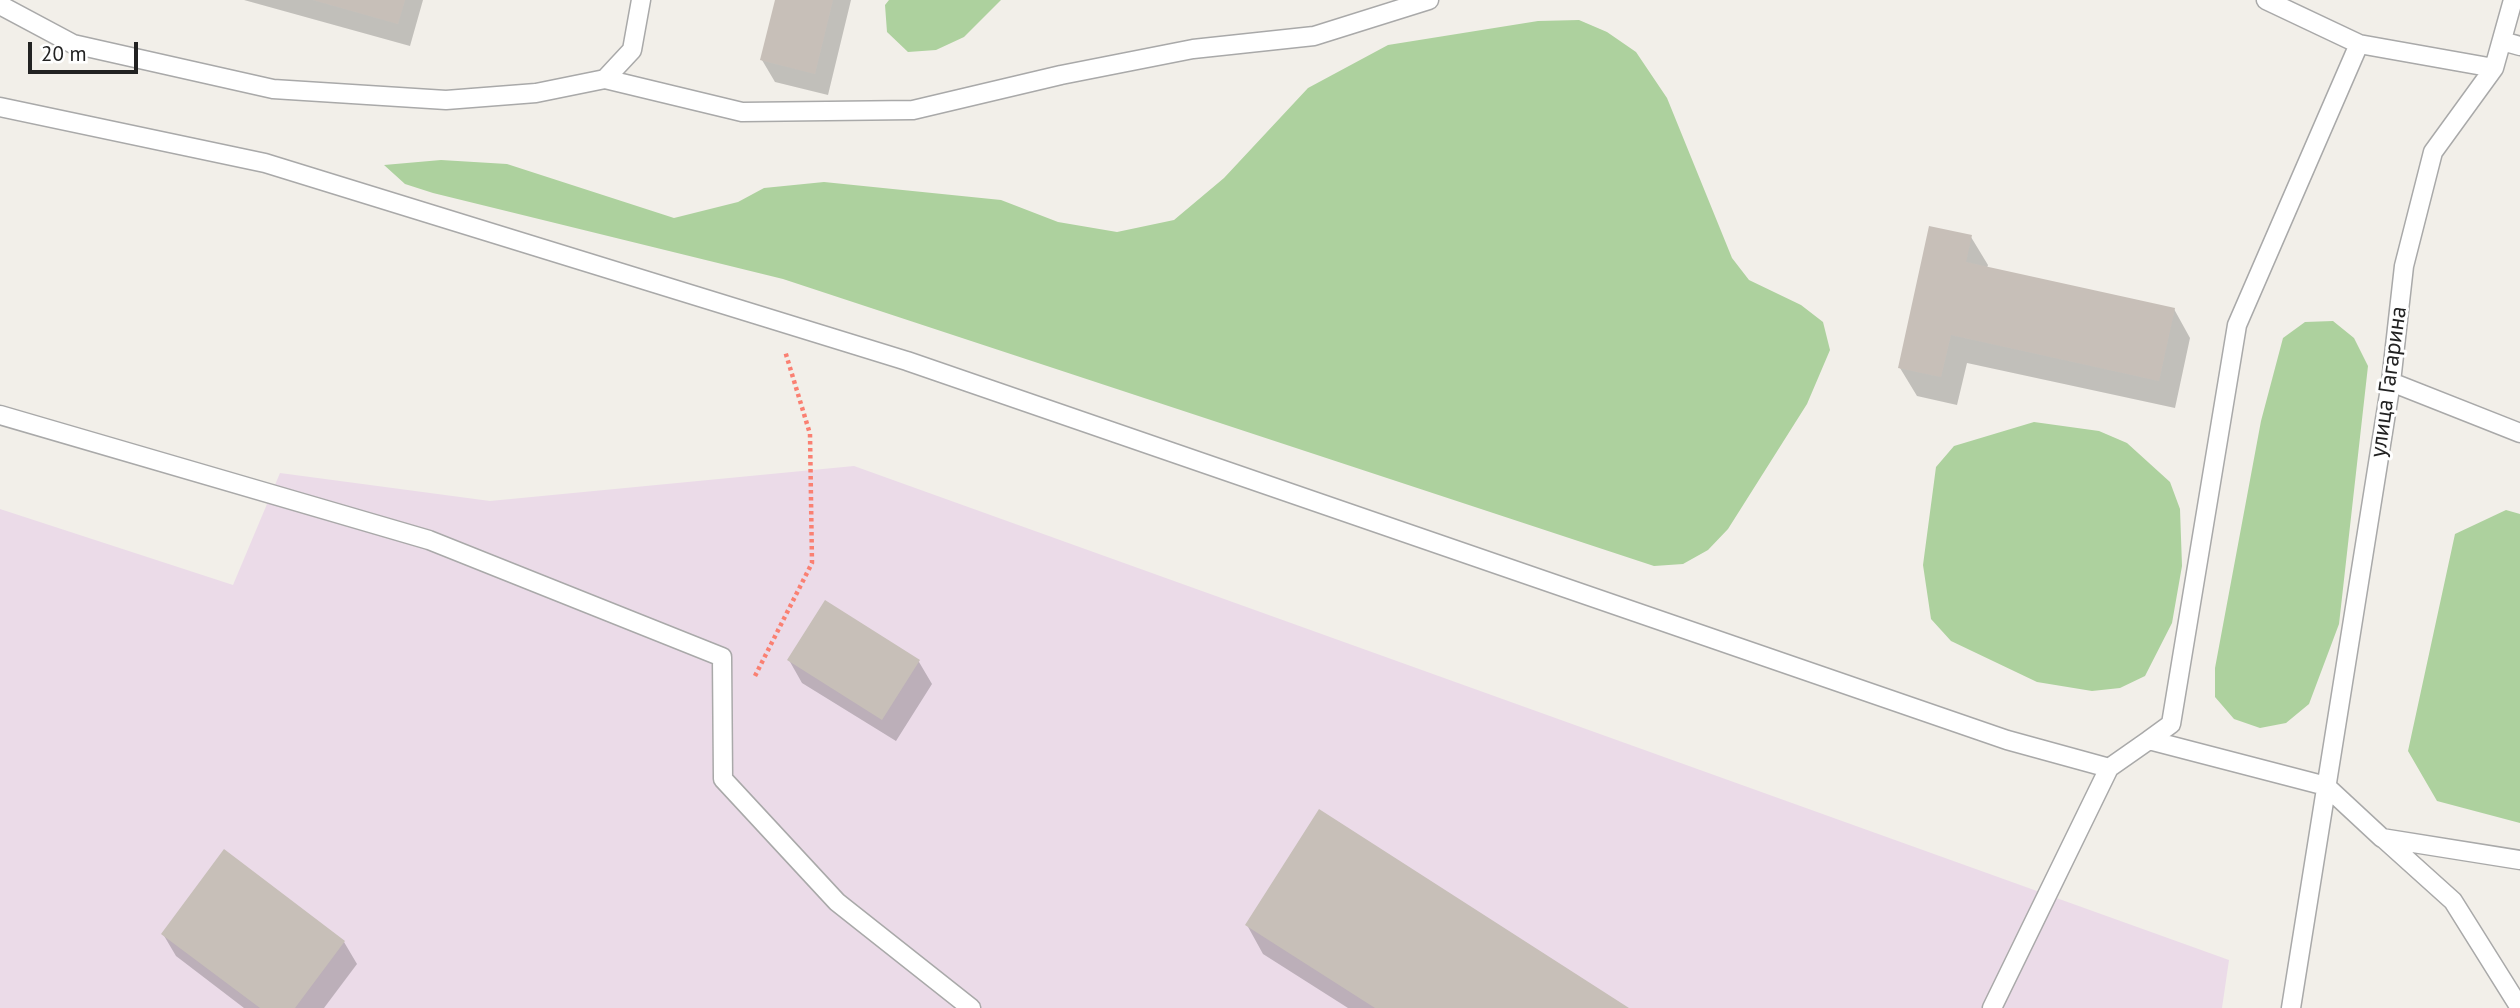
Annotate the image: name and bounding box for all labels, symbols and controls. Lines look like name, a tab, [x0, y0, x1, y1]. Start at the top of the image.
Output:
scale bar	[32, 28, 142, 72]
text: 20 m	[41, 40, 87, 67]
street label: улица Гагарина	[2365, 305, 2413, 459]

